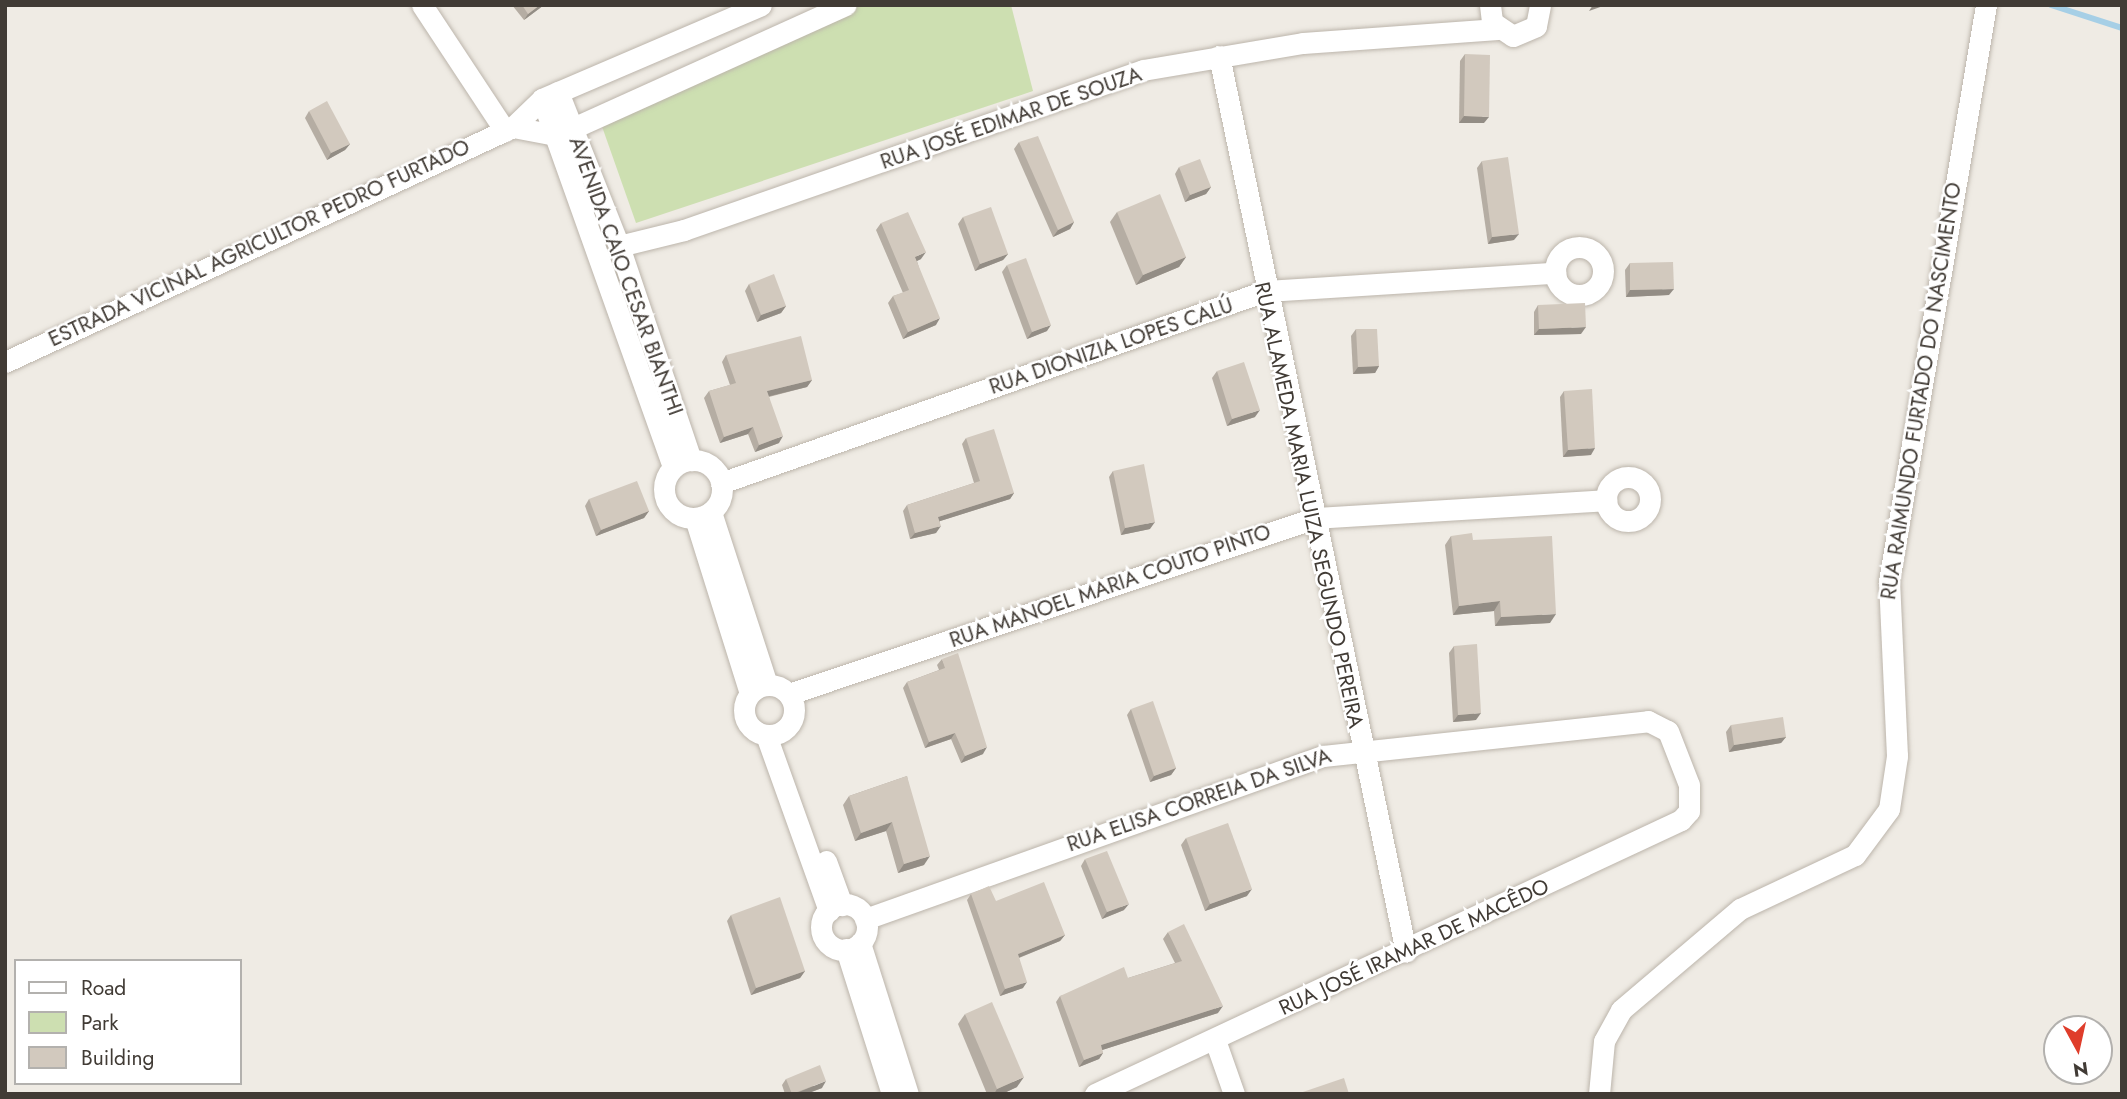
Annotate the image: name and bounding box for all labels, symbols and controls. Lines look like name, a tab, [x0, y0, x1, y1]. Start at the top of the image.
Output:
street label: RUA JOSÉ EDIMAR DE SOUZA	[877, 61, 1145, 175]
street label: AVENIDA CAIO CESAR BIANTHI	[564, 133, 688, 419]
street label: ESTRADA VICINAL AGRICULTOR PEDRO FURTADO	[44, 134, 474, 352]
street label: RUA RAIMUNDO FURTADO DO NASCIMENTO	[1876, 181, 1966, 601]
street label: RUA ALAMEDA MARIA LUIZA SEGUNDO PEREIRA	[1249, 280, 1369, 730]
street label: RUA DIONIZIA LOPES CALÚ	[986, 292, 1236, 400]
street label: RUA MANOEL MARIA COUTO PINTO	[946, 519, 1274, 653]
street label: RUA ELISA CORREIA DA SILVA	[1064, 743, 1334, 857]
street label: RUA JOSÉ IRAMAR DE MACÊDO	[1275, 873, 1553, 1021]
legend	[14, 959, 242, 1085]
text: Road	[81, 973, 126, 1003]
text: Park	[81, 1008, 118, 1038]
north arrow	[2043, 1015, 2113, 1085]
text: Building	[81, 1043, 154, 1073]
text: N	[2071, 1055, 2090, 1084]

